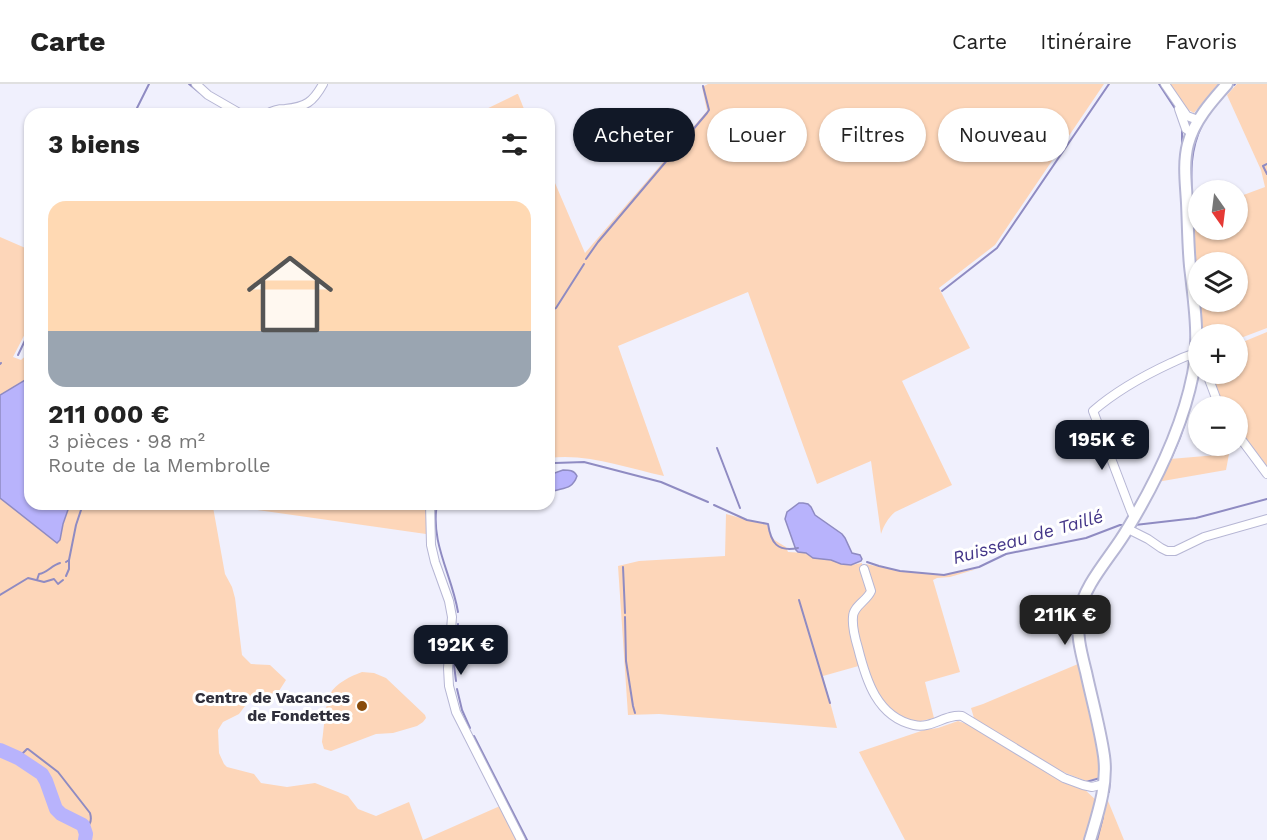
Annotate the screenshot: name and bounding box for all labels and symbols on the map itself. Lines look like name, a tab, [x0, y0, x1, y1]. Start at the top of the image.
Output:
north arrow	[1188, 180, 1248, 240]
pin: 195K €	[1053, 420, 1151, 471]
water label: Ruisseau de Taillé	[950, 505, 1106, 568]
pin: 211K €	[1016, 595, 1114, 646]
pin: 192K €	[412, 625, 510, 676]
place label: Centre de Vacances de Fondettes	[195, 688, 350, 725]
marker: Centre de Vacances de Fondettes	[355, 699, 369, 713]

